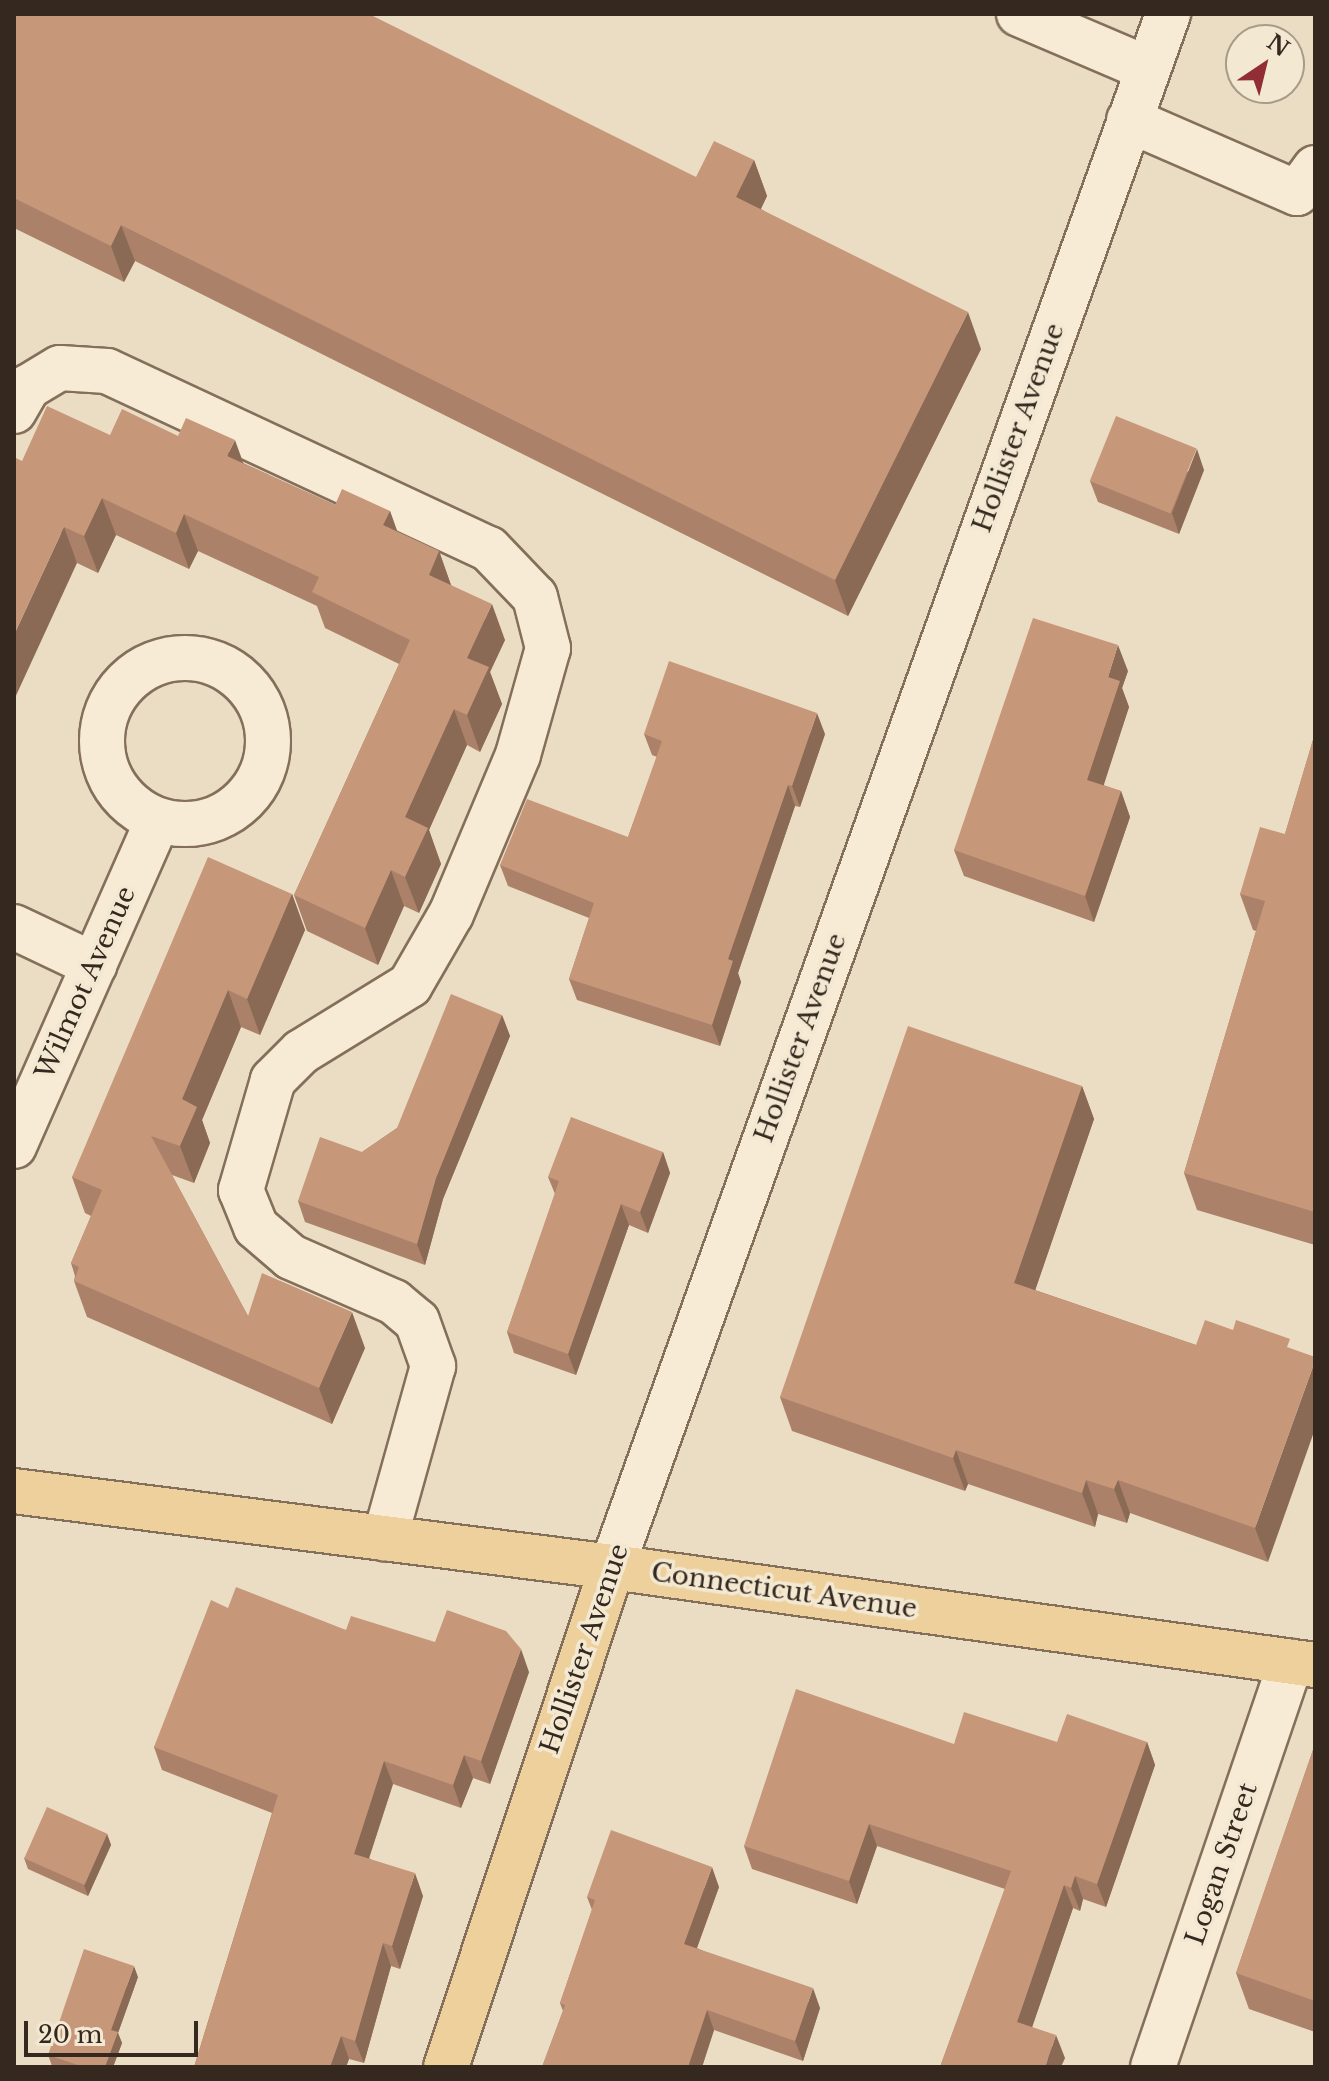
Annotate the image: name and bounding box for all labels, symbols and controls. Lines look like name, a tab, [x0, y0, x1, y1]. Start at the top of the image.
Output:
north arrow	[1225, 24, 1305, 104]
text: N	[1262, 29, 1294, 63]
street label: Hollister Avenue	[966, 319, 1072, 537]
street label: Wilmot Avenue	[29, 881, 143, 1085]
street label: Hollister Avenue	[748, 929, 854, 1147]
street label: Hollister Avenue	[534, 1539, 636, 1759]
street label: Connecticut Avenue	[649, 1557, 919, 1625]
street label: Logan Street	[1180, 1779, 1264, 1949]
scale bar	[28, 2005, 202, 2055]
text: 20 m	[38, 2020, 103, 2049]

